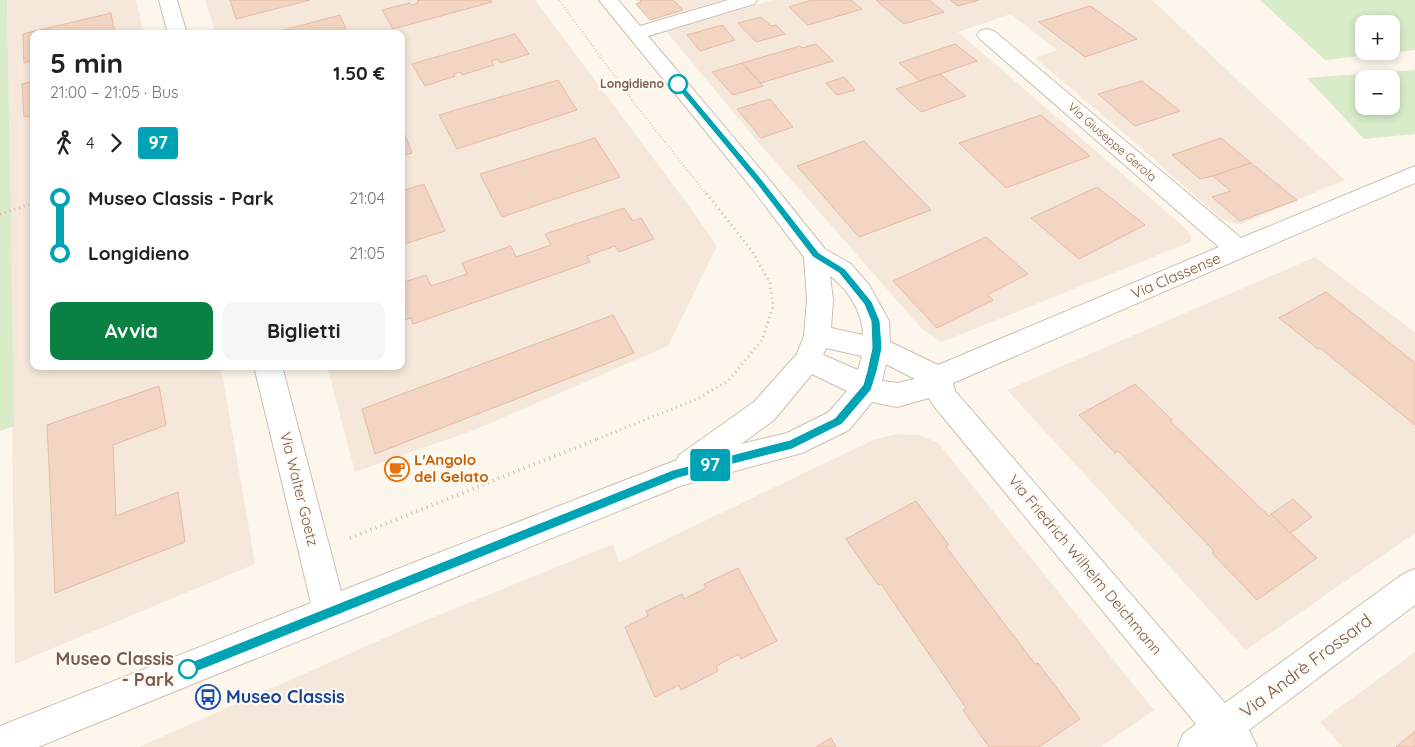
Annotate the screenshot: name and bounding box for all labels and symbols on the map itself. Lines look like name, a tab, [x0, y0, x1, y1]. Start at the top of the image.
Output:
marker: Longidieno	[668, 74, 688, 94]
place label: Longidieno	[600, 76, 665, 91]
street label: Via Giuseppe Gerola	[1065, 99, 1160, 184]
street label: Via Classense	[1128, 248, 1223, 303]
street label: Via Walter Goetz	[276, 430, 323, 548]
line badge: 97	[688, 449, 732, 481]
place label: L'Angolo del Gelato	[414, 450, 489, 486]
cafe icon: L'Angolo del Gelato	[384, 456, 410, 482]
street label: Via Friedrich Wilhelm Deichmann	[1005, 471, 1166, 659]
street label: Via Andrè Frossard	[1235, 609, 1376, 723]
place label: Museo Classis - Park	[55, 647, 174, 691]
marker: Museo Classis - Park	[178, 659, 198, 679]
bus stop icon: Museo Classis	[195, 684, 221, 710]
place label: Museo Classis	[226, 685, 345, 708]

